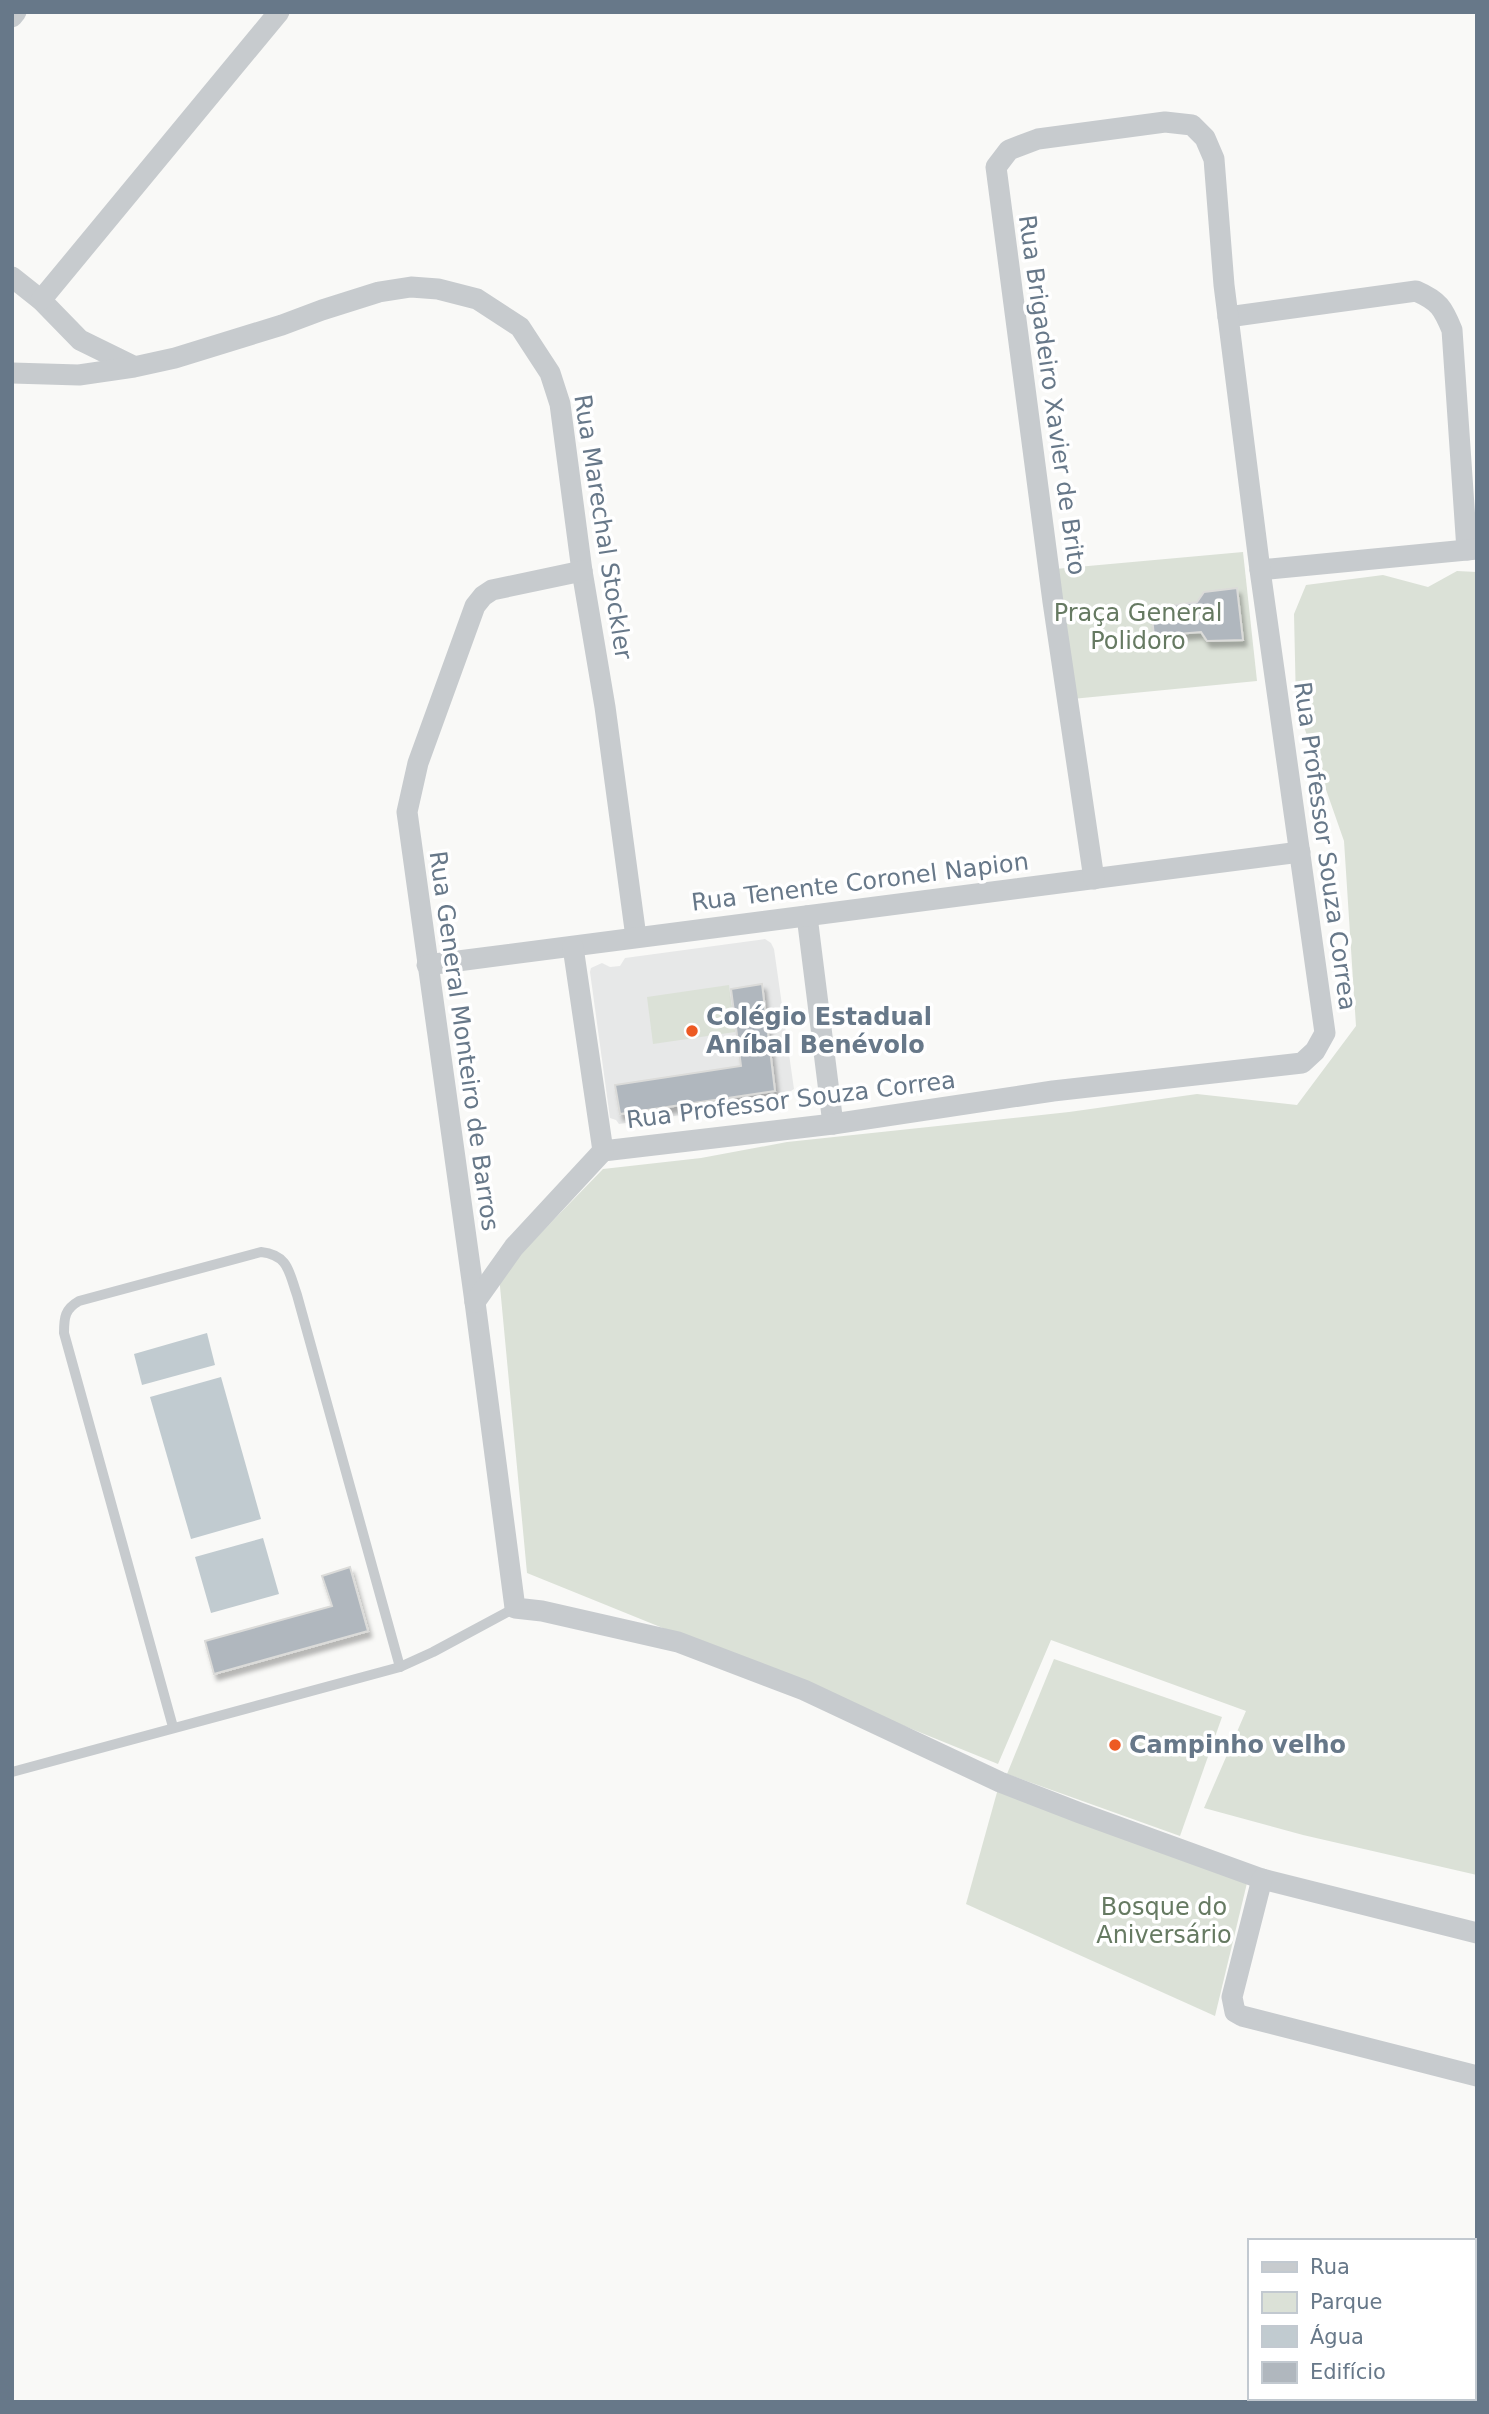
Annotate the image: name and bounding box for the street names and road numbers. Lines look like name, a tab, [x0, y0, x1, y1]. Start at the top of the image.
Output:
street label: Rua Brigadeiro Xavier de Brito	[1013, 213, 1091, 577]
street label: Rua Marechal Stockler	[568, 393, 638, 662]
street label: Rua Professor Souza Correa	[1288, 680, 1362, 1012]
street label: Rua Tenente Coronel Napion	[690, 847, 1030, 917]
street label: Rua General Monteiro de Barros	[423, 849, 505, 1233]
street label: Rua Professor Souza Correa	[625, 1066, 957, 1134]

